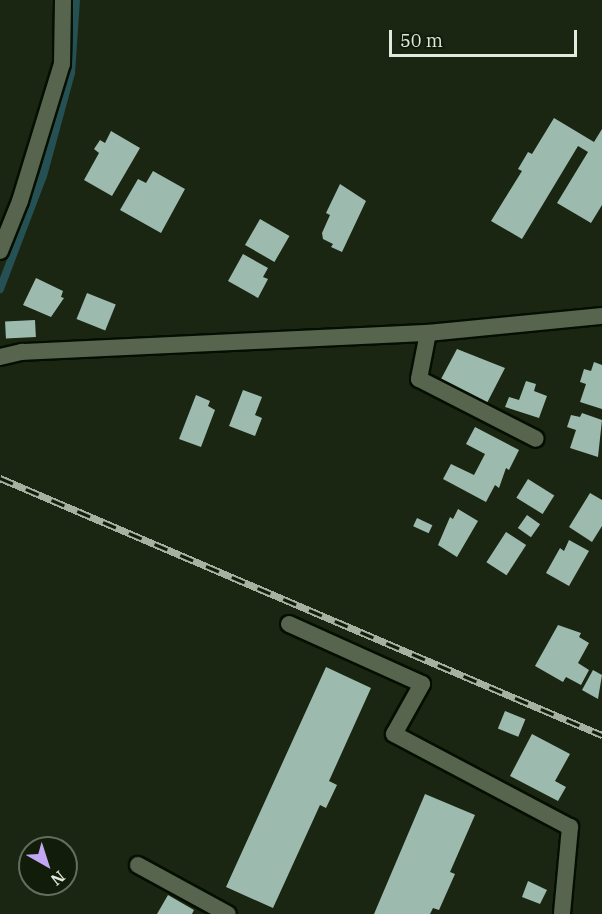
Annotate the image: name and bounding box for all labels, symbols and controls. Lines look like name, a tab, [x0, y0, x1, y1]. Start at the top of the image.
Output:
scale bar	[392, 18, 580, 56]
text: 50 m	[400, 29, 443, 52]
north arrow	[18, 836, 78, 896]
text: N	[47, 867, 69, 890]

